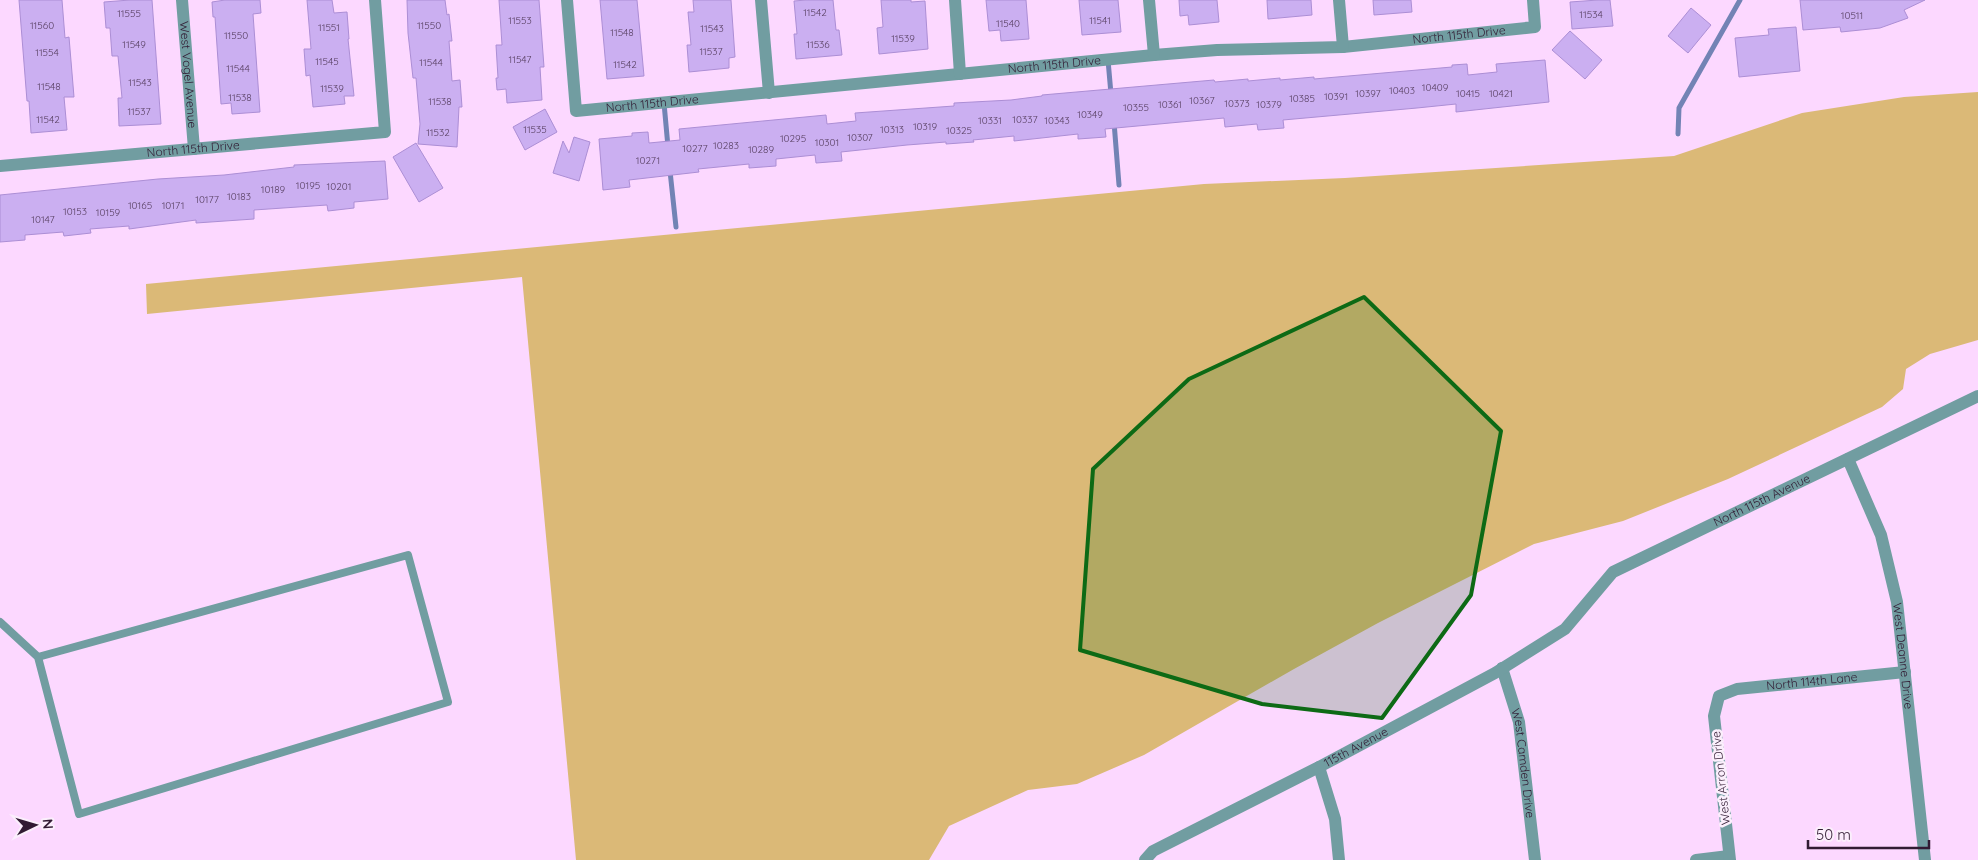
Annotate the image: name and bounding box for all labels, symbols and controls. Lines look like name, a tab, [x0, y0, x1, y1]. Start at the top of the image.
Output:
house number: 11542	[803, 6, 827, 19]
house number: 11555	[117, 7, 141, 20]
house number: 11534	[1579, 8, 1603, 21]
house number: 10511	[1841, 9, 1863, 22]
house number: 11553	[508, 14, 532, 27]
house number: 11541	[1089, 14, 1111, 27]
house number: 11540	[996, 17, 1020, 30]
house number: 11560	[30, 19, 54, 32]
house number: 11550	[417, 19, 441, 32]
street label: West Vogel Avenue	[177, 21, 200, 129]
house number: 11551	[318, 21, 340, 34]
house number: 11543	[700, 22, 724, 35]
street label: North 115th Drive	[1412, 22, 1506, 47]
house number: 11548	[610, 26, 634, 39]
house number: 11550	[224, 29, 248, 42]
house number: 11539	[891, 32, 915, 45]
house number: 11549	[122, 38, 146, 51]
house number: 11536	[806, 38, 830, 51]
house number: 11537	[699, 45, 723, 58]
house number: 11554	[35, 46, 59, 59]
street label: North 115th Drive	[1007, 52, 1102, 76]
house number: 11547	[509, 53, 531, 66]
house number: 11545	[315, 55, 339, 68]
house number: 11544	[419, 56, 443, 69]
house number: 11542	[613, 58, 637, 71]
house number: 11544	[226, 62, 250, 75]
house number: 11543	[128, 76, 152, 89]
house number: 11548	[37, 80, 61, 93]
house number: 10409	[1422, 81, 1449, 94]
house number: 11539	[320, 82, 344, 95]
house number: 10403	[1389, 84, 1415, 97]
house number: 10397	[1355, 87, 1381, 100]
house number: 10415	[1456, 87, 1480, 100]
house number: 10421	[1489, 87, 1513, 100]
house number: 10391	[1324, 90, 1348, 103]
house number: 11538	[228, 91, 252, 104]
street label: North 115th Drive	[605, 91, 700, 115]
house number: 10385	[1289, 92, 1315, 105]
house number: 10367	[1189, 94, 1215, 107]
house number: 11538	[428, 95, 452, 108]
house number: 10373	[1224, 97, 1250, 110]
house number: 10361	[1158, 98, 1182, 111]
house number: 10379	[1256, 98, 1282, 111]
house number: 10355	[1123, 101, 1149, 114]
house number: 11537	[127, 105, 151, 118]
house number: 10349	[1077, 108, 1103, 121]
house number: 11542	[36, 113, 60, 126]
house number: 10337	[1012, 113, 1038, 126]
house number: 10331	[978, 114, 1002, 127]
house number: 10343	[1044, 114, 1070, 127]
house number: 10319	[913, 120, 938, 133]
house number: 11535	[523, 123, 547, 136]
house number: 10313	[880, 123, 904, 136]
house number: 10325	[946, 124, 972, 137]
house number: 11532	[426, 126, 450, 139]
house number: 10307	[847, 131, 873, 144]
house number: 10295	[780, 132, 806, 145]
house number: 10301	[815, 136, 839, 149]
street label: North 115th Drive	[146, 137, 241, 160]
house number: 10283	[713, 139, 739, 152]
house number: 10277	[682, 142, 708, 155]
house number: 10289	[748, 143, 775, 156]
house number: 10271	[636, 154, 660, 167]
house number: 10195	[296, 179, 320, 192]
house number: 10201	[327, 180, 351, 193]
house number: 10189	[261, 183, 286, 196]
house number: 10183	[227, 190, 251, 203]
house number: 10177	[195, 193, 219, 206]
house number: 10165	[128, 199, 152, 212]
house number: 10171	[162, 199, 184, 212]
house number: 10153	[63, 205, 87, 218]
house number: 10159	[96, 206, 121, 219]
house number: 10147	[31, 213, 55, 226]
street label: North 115th Avenue	[1711, 470, 1813, 529]
street label: West Deanne Drive	[1890, 602, 1917, 710]
street label: North 114th Lane	[1766, 669, 1858, 693]
street label: West Camden Drive	[1508, 706, 1538, 819]
street label: 115th Avenue	[1321, 723, 1391, 770]
street label: West Arron Drive	[1708, 730, 1733, 826]
north arrow	[10, 800, 60, 850]
text: N	[39, 818, 57, 830]
scale bar	[1808, 818, 1929, 850]
text: 50 m	[1816, 825, 1851, 844]

